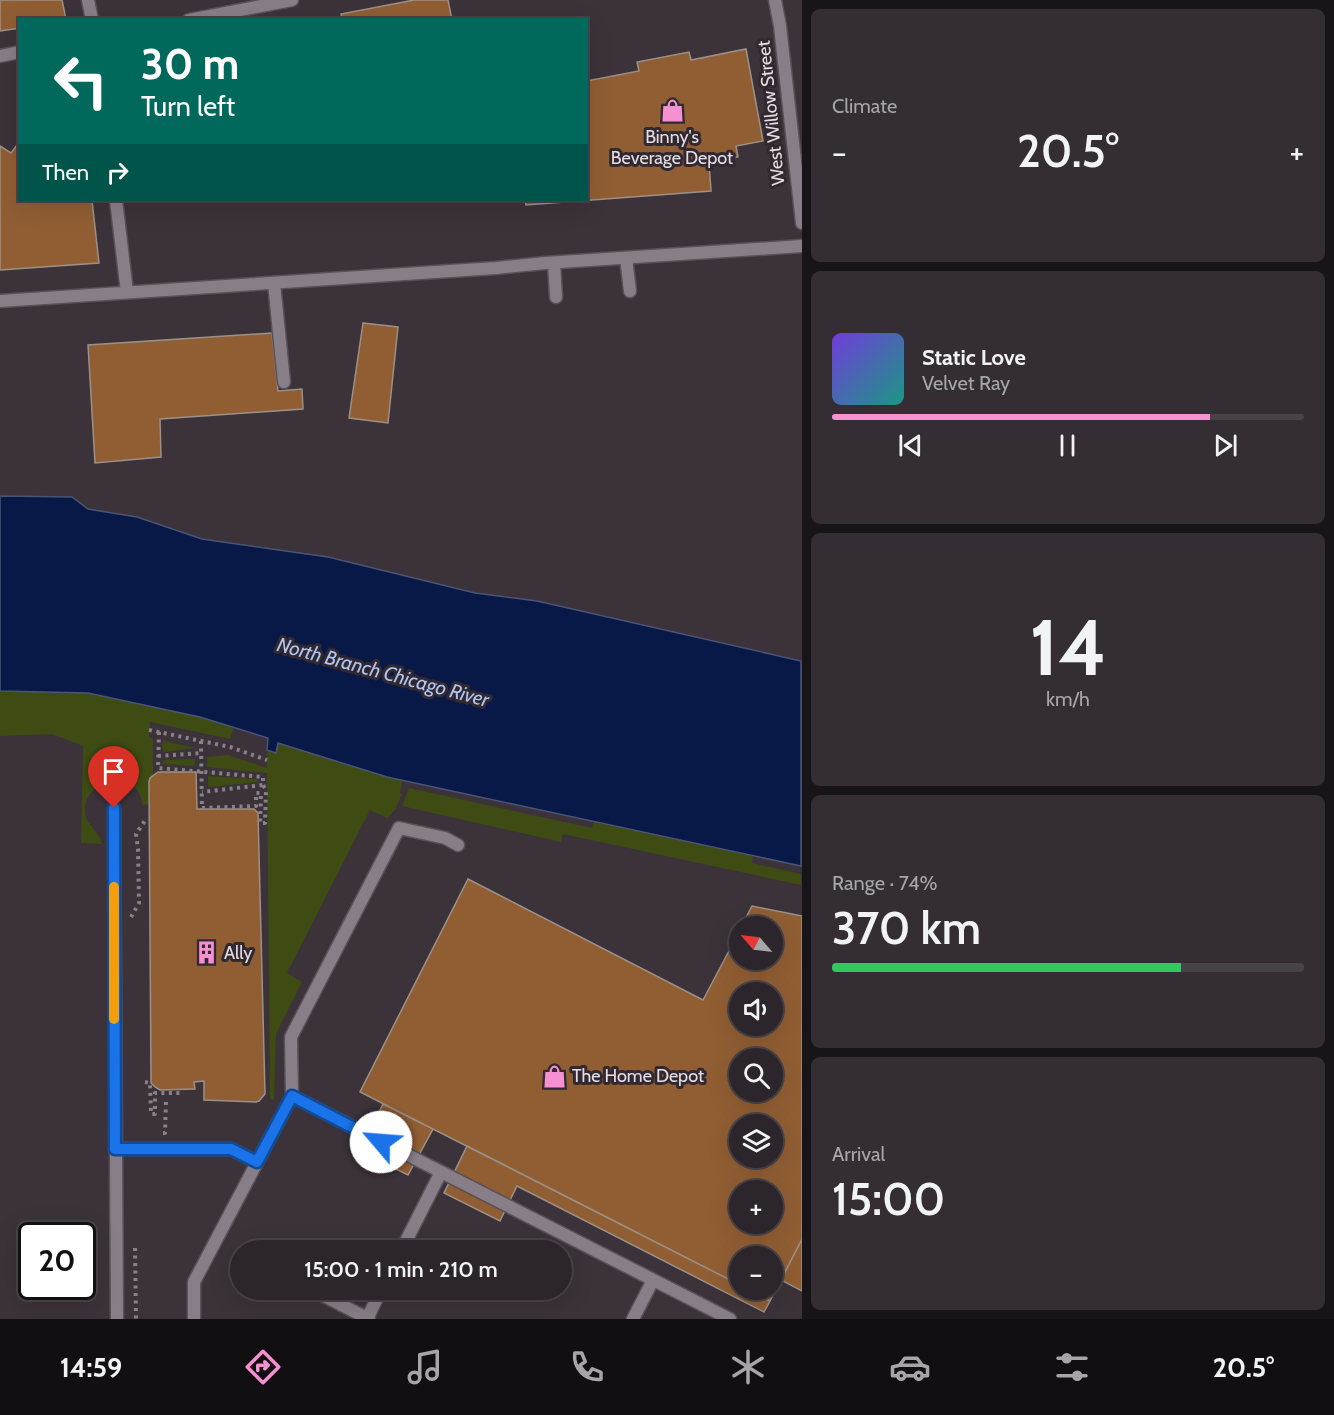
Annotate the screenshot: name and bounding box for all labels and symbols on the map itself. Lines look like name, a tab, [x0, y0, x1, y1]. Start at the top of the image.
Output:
street label: West Willow Street	[752, 40, 790, 186]
shop icon: Binny's Beverage Depot	[659, 98, 685, 124]
place label: Binny's Beverage Depot	[611, 126, 733, 169]
water label: North Branch Chicago River	[275, 632, 492, 712]
pin	[88, 746, 139, 808]
north arrow	[729, 916, 783, 970]
building icon: Ally	[193, 940, 219, 966]
place label: Ally	[224, 942, 252, 964]
shop icon: The Home Depot	[541, 1063, 567, 1089]
place label: The Home Depot	[572, 1065, 704, 1087]
position arrow	[349, 1110, 413, 1174]
speed limit sign: 20	[18, 1222, 96, 1300]

